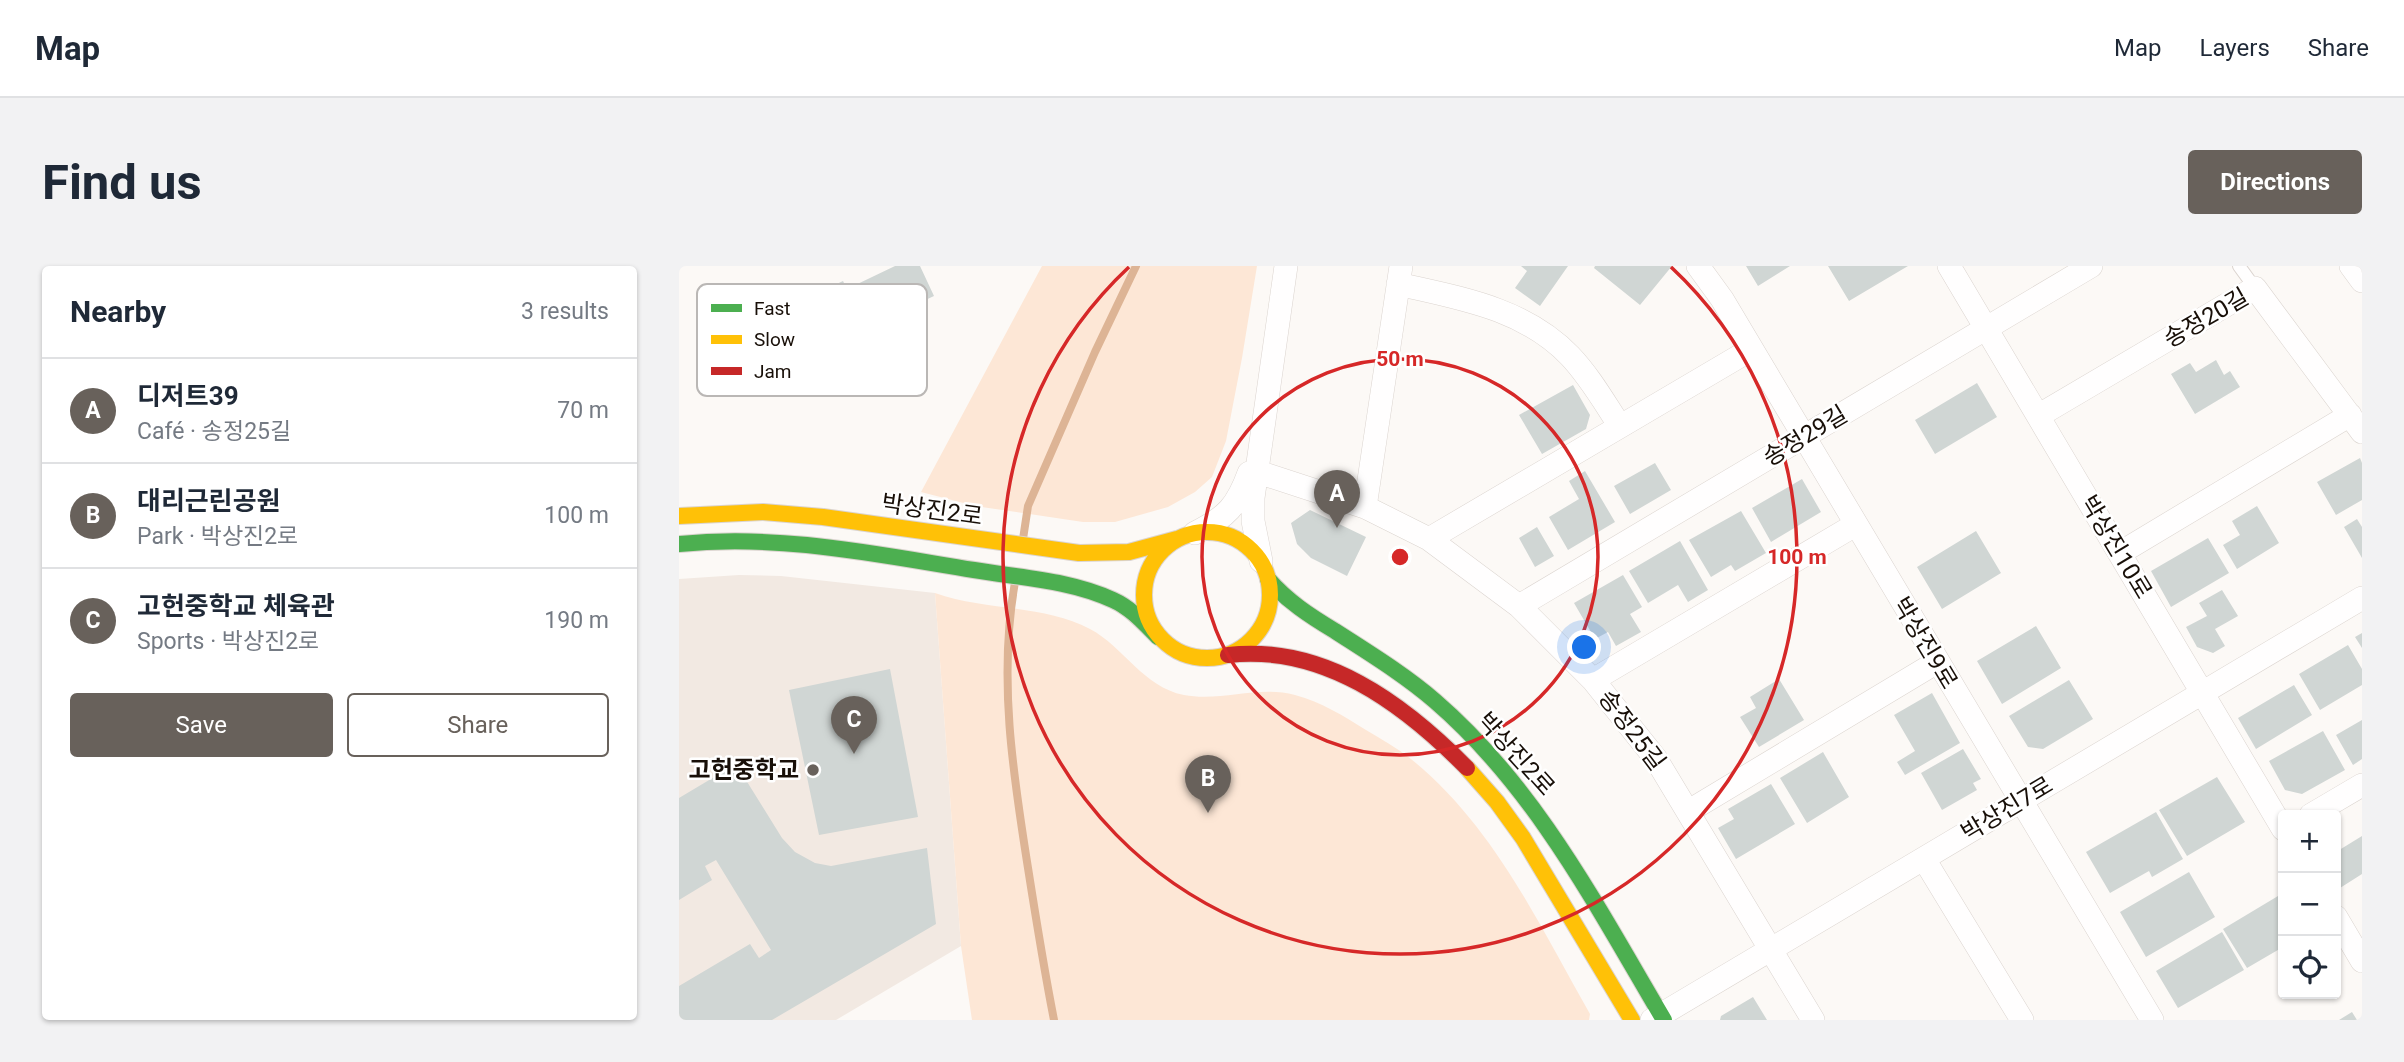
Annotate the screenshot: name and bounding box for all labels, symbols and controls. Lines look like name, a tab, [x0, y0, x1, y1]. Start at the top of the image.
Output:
text: Map	[35, 29, 100, 68]
text: Map	[2114, 34, 2162, 62]
text: Layers	[2200, 34, 2270, 62]
text: Share	[2308, 34, 2369, 62]
button: Directions	[2188, 150, 2362, 214]
text: Find us	[42, 154, 202, 211]
street label: 송정20길	[2159, 283, 2253, 353]
legend	[697, 284, 927, 396]
text: Nearby	[70, 294, 166, 329]
text: Fast	[754, 297, 791, 320]
text: 3 results	[521, 298, 609, 325]
text: Slow	[754, 328, 795, 351]
text: 50 m	[1376, 347, 1424, 371]
text: Jam	[754, 360, 791, 383]
text: 디저트39	[137, 381, 239, 411]
text: A	[85, 397, 101, 424]
text: 70 m	[557, 397, 609, 424]
street label: 송정29길	[1758, 400, 1852, 472]
text: Café · 송정25길	[137, 418, 291, 445]
pin: A	[1314, 470, 1360, 528]
text: 대리근린공원	[137, 486, 281, 516]
street label: 박상진2로	[880, 489, 984, 531]
street label: 박상진10로	[2074, 490, 2158, 604]
text: B	[86, 502, 100, 529]
text: 100 m	[544, 502, 609, 529]
text: Park · 박상진2로	[137, 523, 298, 550]
centre of rings	[1388, 545, 1412, 569]
text: 100 m	[1767, 545, 1827, 569]
text: 고헌중학교 체육관	[137, 591, 335, 621]
street label: 박상진9로	[1887, 592, 1963, 694]
text: C	[85, 607, 101, 634]
text: 190 m	[544, 607, 609, 634]
text: Sports · 박상진2로	[137, 628, 319, 655]
your location	[1567, 630, 1601, 664]
street label: 송정25길	[1593, 684, 1671, 776]
button: Save	[70, 693, 333, 757]
button: Share	[347, 693, 609, 757]
pin: C	[831, 696, 877, 754]
street label: 박상진2로	[1472, 707, 1560, 801]
pin: B	[1185, 755, 1231, 813]
place label: 고헌중학교	[689, 756, 799, 784]
marker: 고헌중학교	[805, 762, 821, 778]
street label: 박상진7로	[1956, 771, 2058, 847]
map controls	[2278, 810, 2341, 999]
button: +	[2278, 810, 2341, 873]
button: −	[2278, 873, 2341, 936]
button: locate	[2278, 936, 2341, 999]

